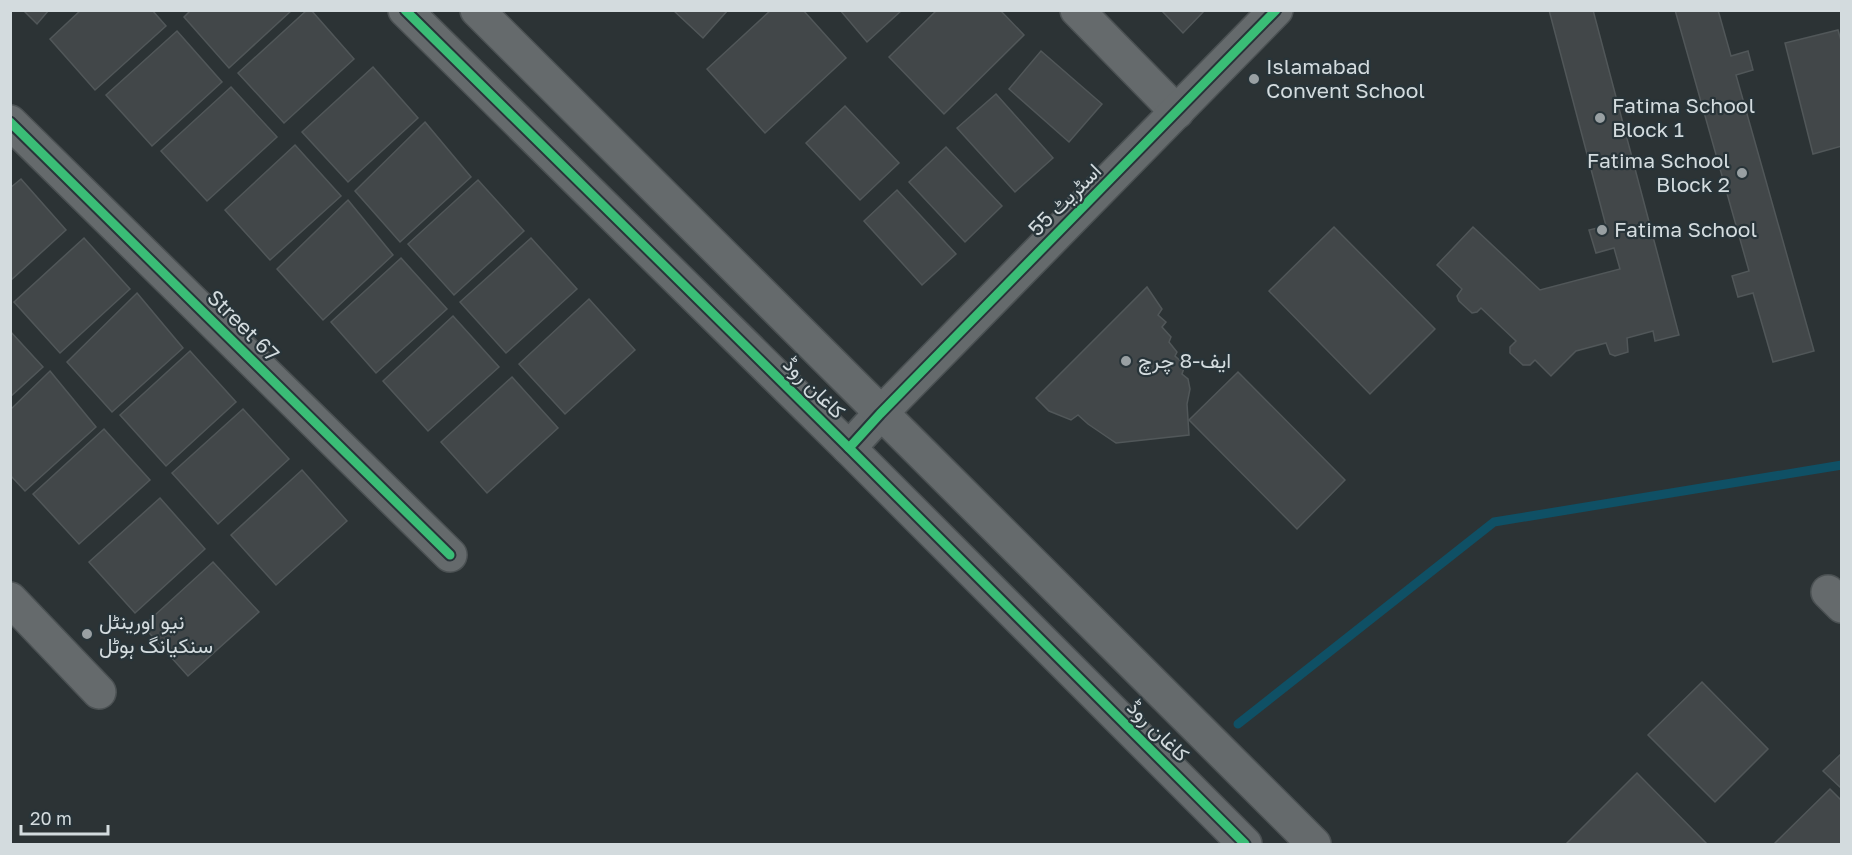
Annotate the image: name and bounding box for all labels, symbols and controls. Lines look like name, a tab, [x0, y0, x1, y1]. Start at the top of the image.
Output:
place label: Islamabad Convent School	[1266, 53, 1425, 103]
marker: Islamabad Convent School	[1247, 72, 1261, 86]
place label: Fatima School Block 1	[1612, 92, 1755, 142]
marker: Fatima School Block 1	[1593, 111, 1607, 125]
place label: Fatima School Block 2	[1587, 147, 1730, 197]
street label: اسٹریٹ 55	[1022, 157, 1107, 242]
marker: Fatima School Block 2	[1735, 166, 1749, 180]
place label: Fatima School	[1614, 216, 1757, 242]
marker: Fatima School	[1595, 223, 1609, 237]
street label: Street 67	[202, 284, 285, 367]
place label: ایف-8 چرچ	[1138, 347, 1231, 375]
street label: کاغان روڈ	[778, 351, 851, 424]
marker: ایف-8 چرچ	[1119, 354, 1133, 368]
place label: نیو اورینٹل سنکیانگ ہوٹل	[99, 608, 213, 659]
marker: نیو اورینٹل سنکیانگ ہوٹل	[80, 627, 94, 641]
street label: کاغان روڈ	[1122, 694, 1195, 767]
scale bar	[21, 798, 108, 836]
text: 20 m	[30, 807, 72, 829]

